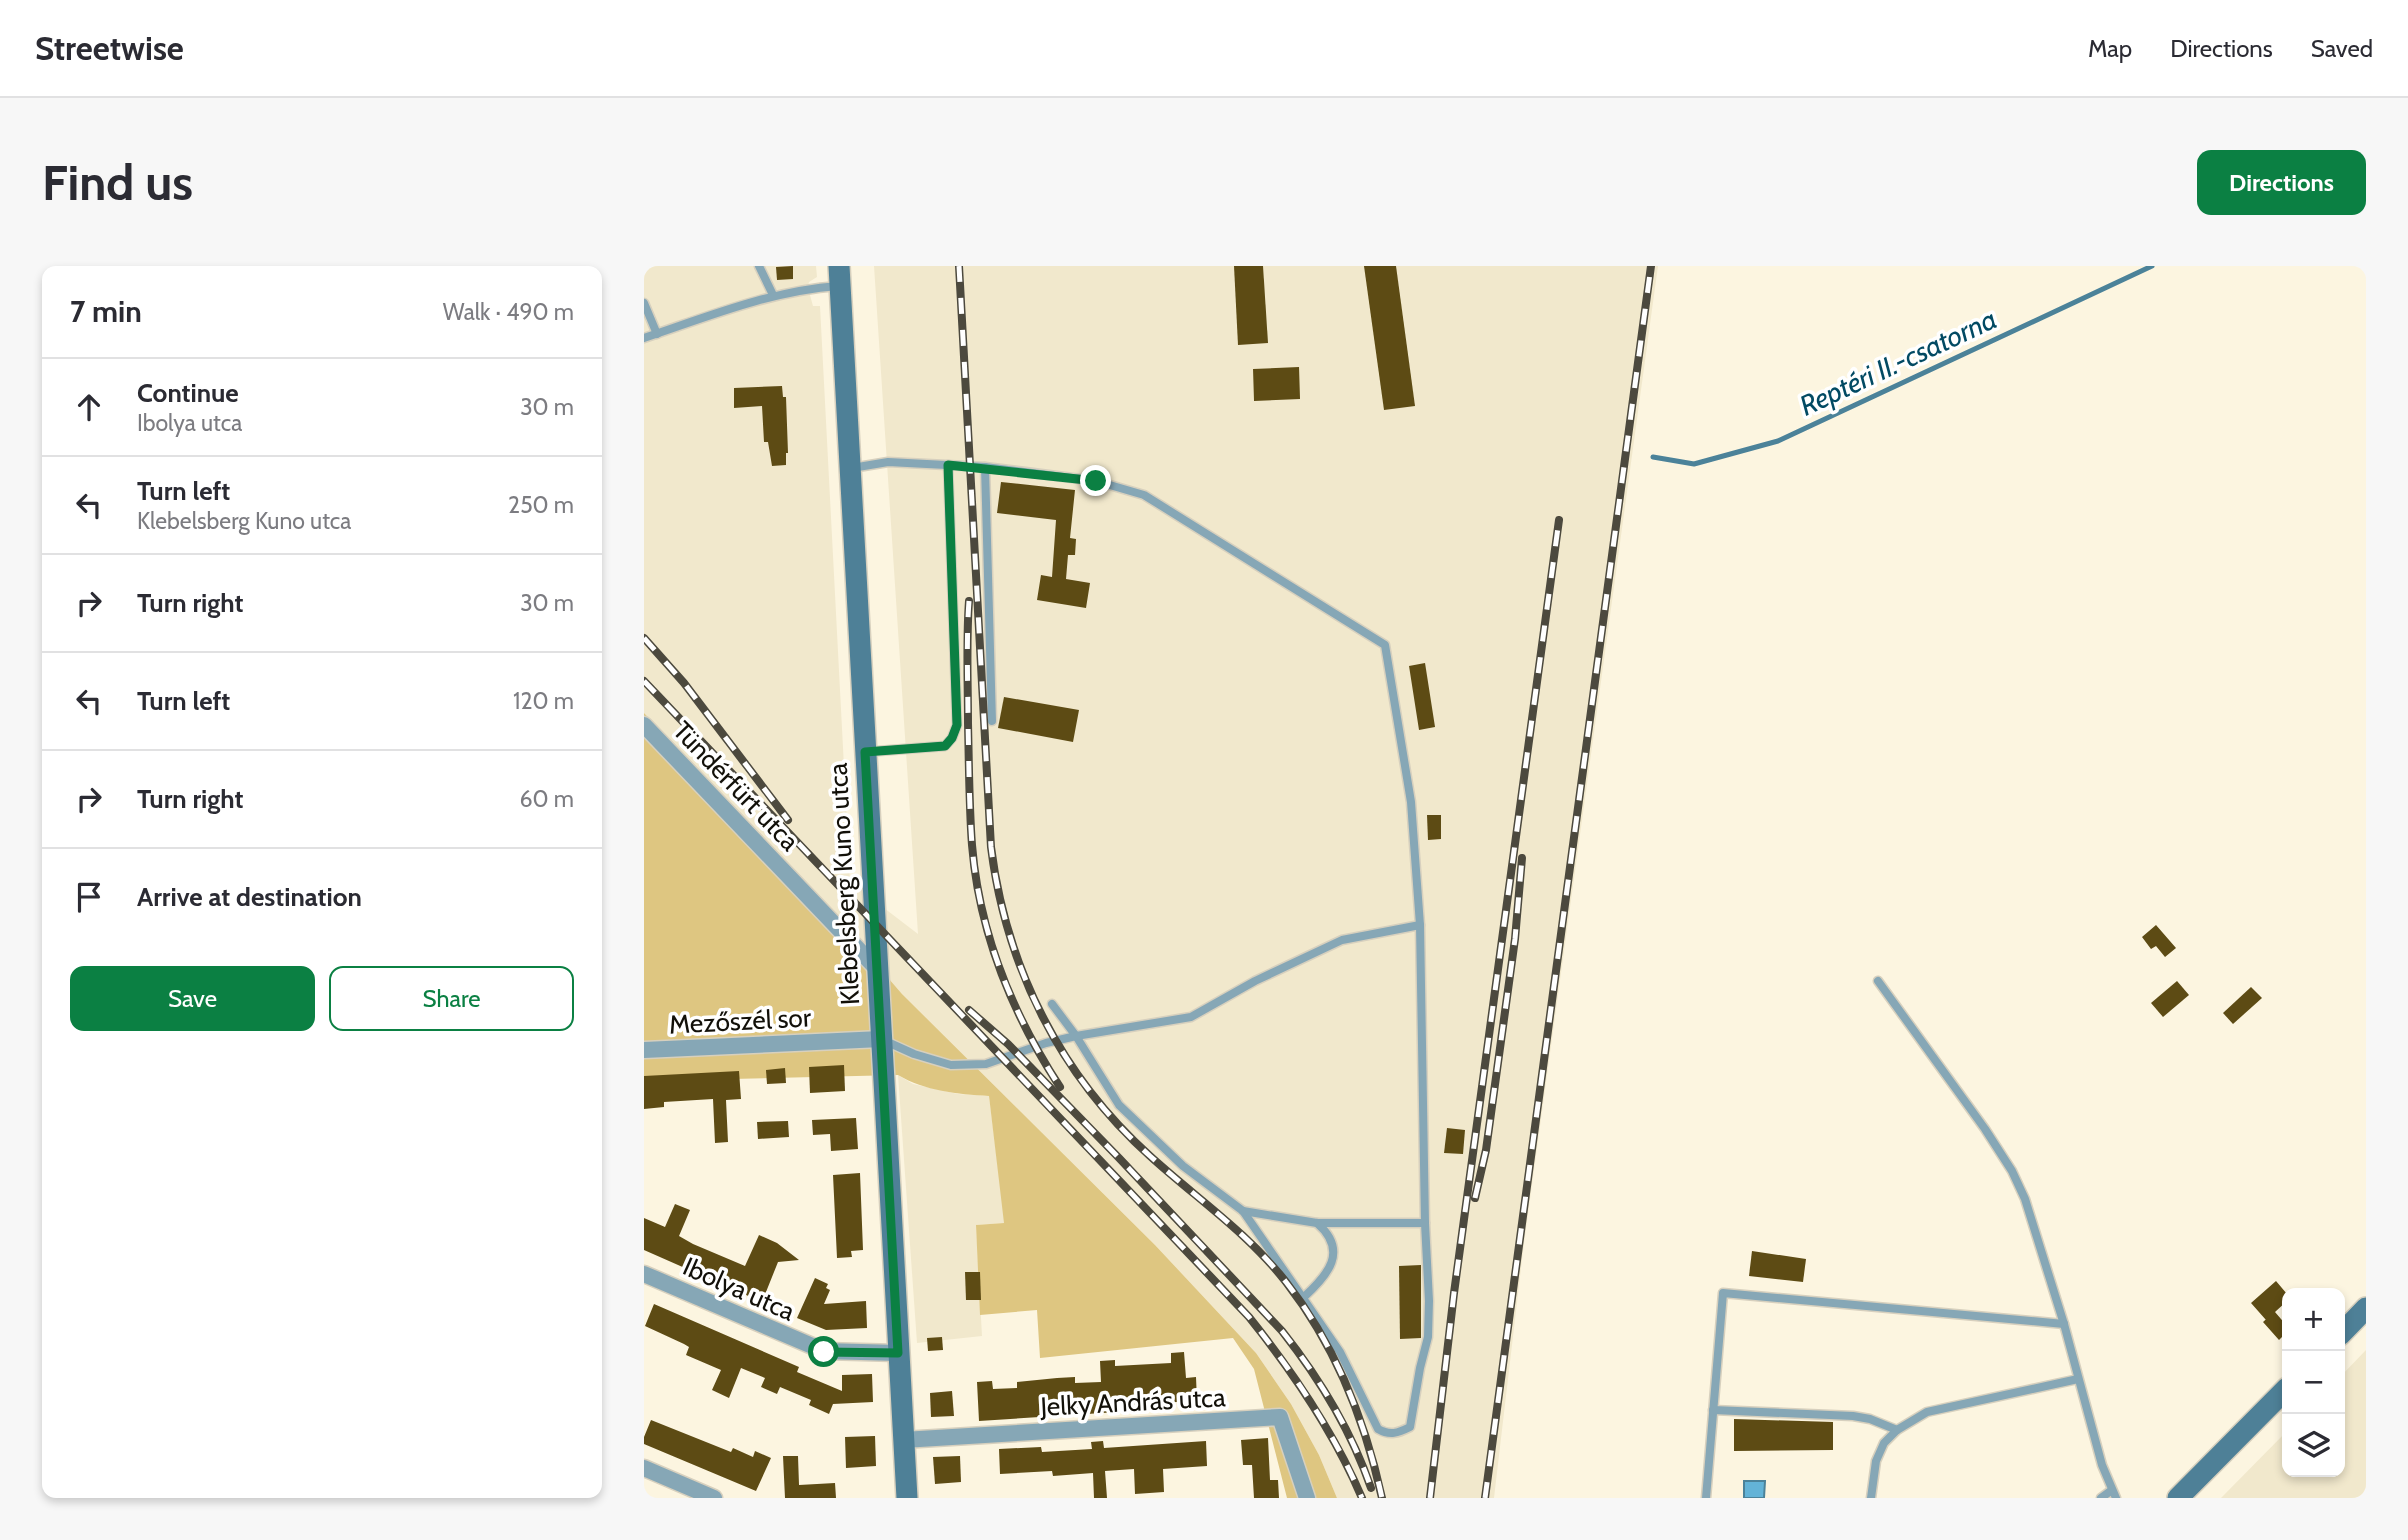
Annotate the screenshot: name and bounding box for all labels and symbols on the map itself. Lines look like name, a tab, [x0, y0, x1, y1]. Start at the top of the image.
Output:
water label: Reptéri II.-csatorna	[1794, 301, 2002, 423]
route end	[1080, 465, 1111, 496]
street label: Tündérfürt utca	[666, 715, 806, 858]
street label: Klebelsberg Kuno utca	[822, 762, 866, 1006]
street label: Mezőszél sor	[668, 1001, 812, 1041]
street label: Ibolya utca	[678, 1250, 800, 1328]
route start	[808, 1336, 839, 1367]
street label: Jelky András utca	[1039, 1381, 1227, 1423]

